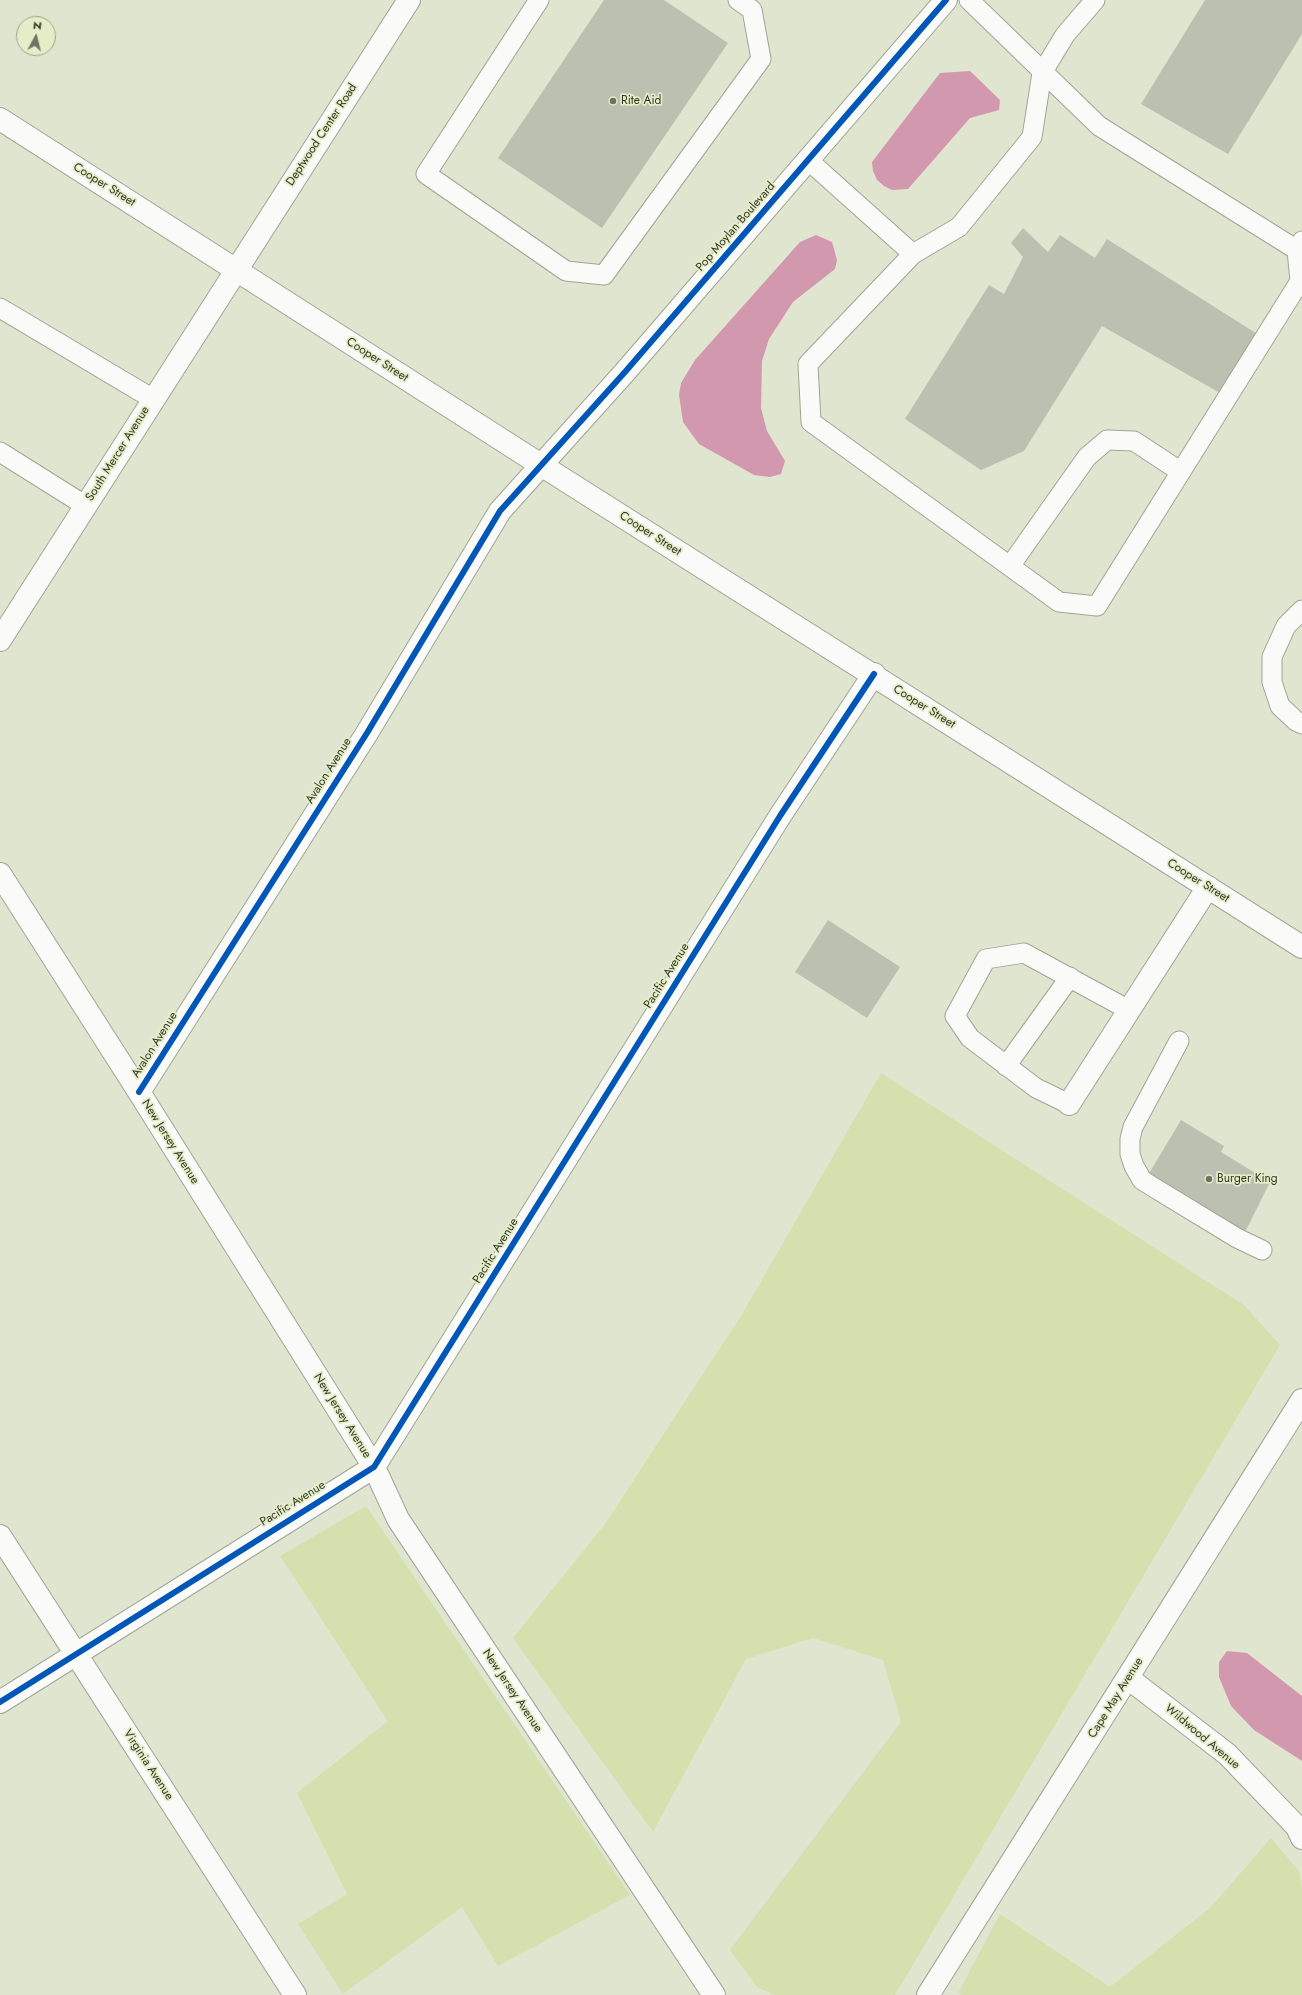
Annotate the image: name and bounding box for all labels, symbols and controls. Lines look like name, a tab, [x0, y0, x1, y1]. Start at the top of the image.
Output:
north arrow	[16, 16, 56, 56]
text: N	[32, 17, 43, 34]
street label: Deptwood Center Road	[284, 81, 360, 189]
place label: Rite Aid	[621, 94, 661, 108]
marker: Rite Aid	[608, 96, 618, 106]
street label: Cooper Street	[70, 160, 138, 210]
street label: Pop Moylan Boulevard	[693, 180, 779, 274]
street label: Cooper Street	[343, 335, 411, 385]
street label: South Mercer Avenue	[83, 404, 153, 504]
street label: Cooper Street	[616, 509, 684, 559]
street label: Cooper Street	[890, 682, 958, 732]
street label: Avalon Avenue	[303, 735, 355, 807]
street label: Cooper Street	[1164, 856, 1232, 906]
street label: Pacific Avenue	[641, 941, 693, 1011]
street label: Avalon Avenue	[129, 1009, 181, 1081]
street label: New Jersey Avenue	[138, 1097, 202, 1187]
place label: Burger King	[1217, 1172, 1278, 1186]
marker: Burger King	[1204, 1174, 1214, 1184]
street label: Pacific Avenue	[470, 1216, 522, 1286]
street label: New Jersey Avenue	[310, 1371, 374, 1461]
street label: Pacific Avenue	[258, 1478, 328, 1530]
street label: New Jersey Avenue	[479, 1647, 545, 1735]
street label: Cape May Avenue	[1085, 1655, 1147, 1741]
street label: Wildwood Avenue	[1162, 1701, 1242, 1773]
street label: Virginia Avenue	[120, 1727, 176, 1803]

